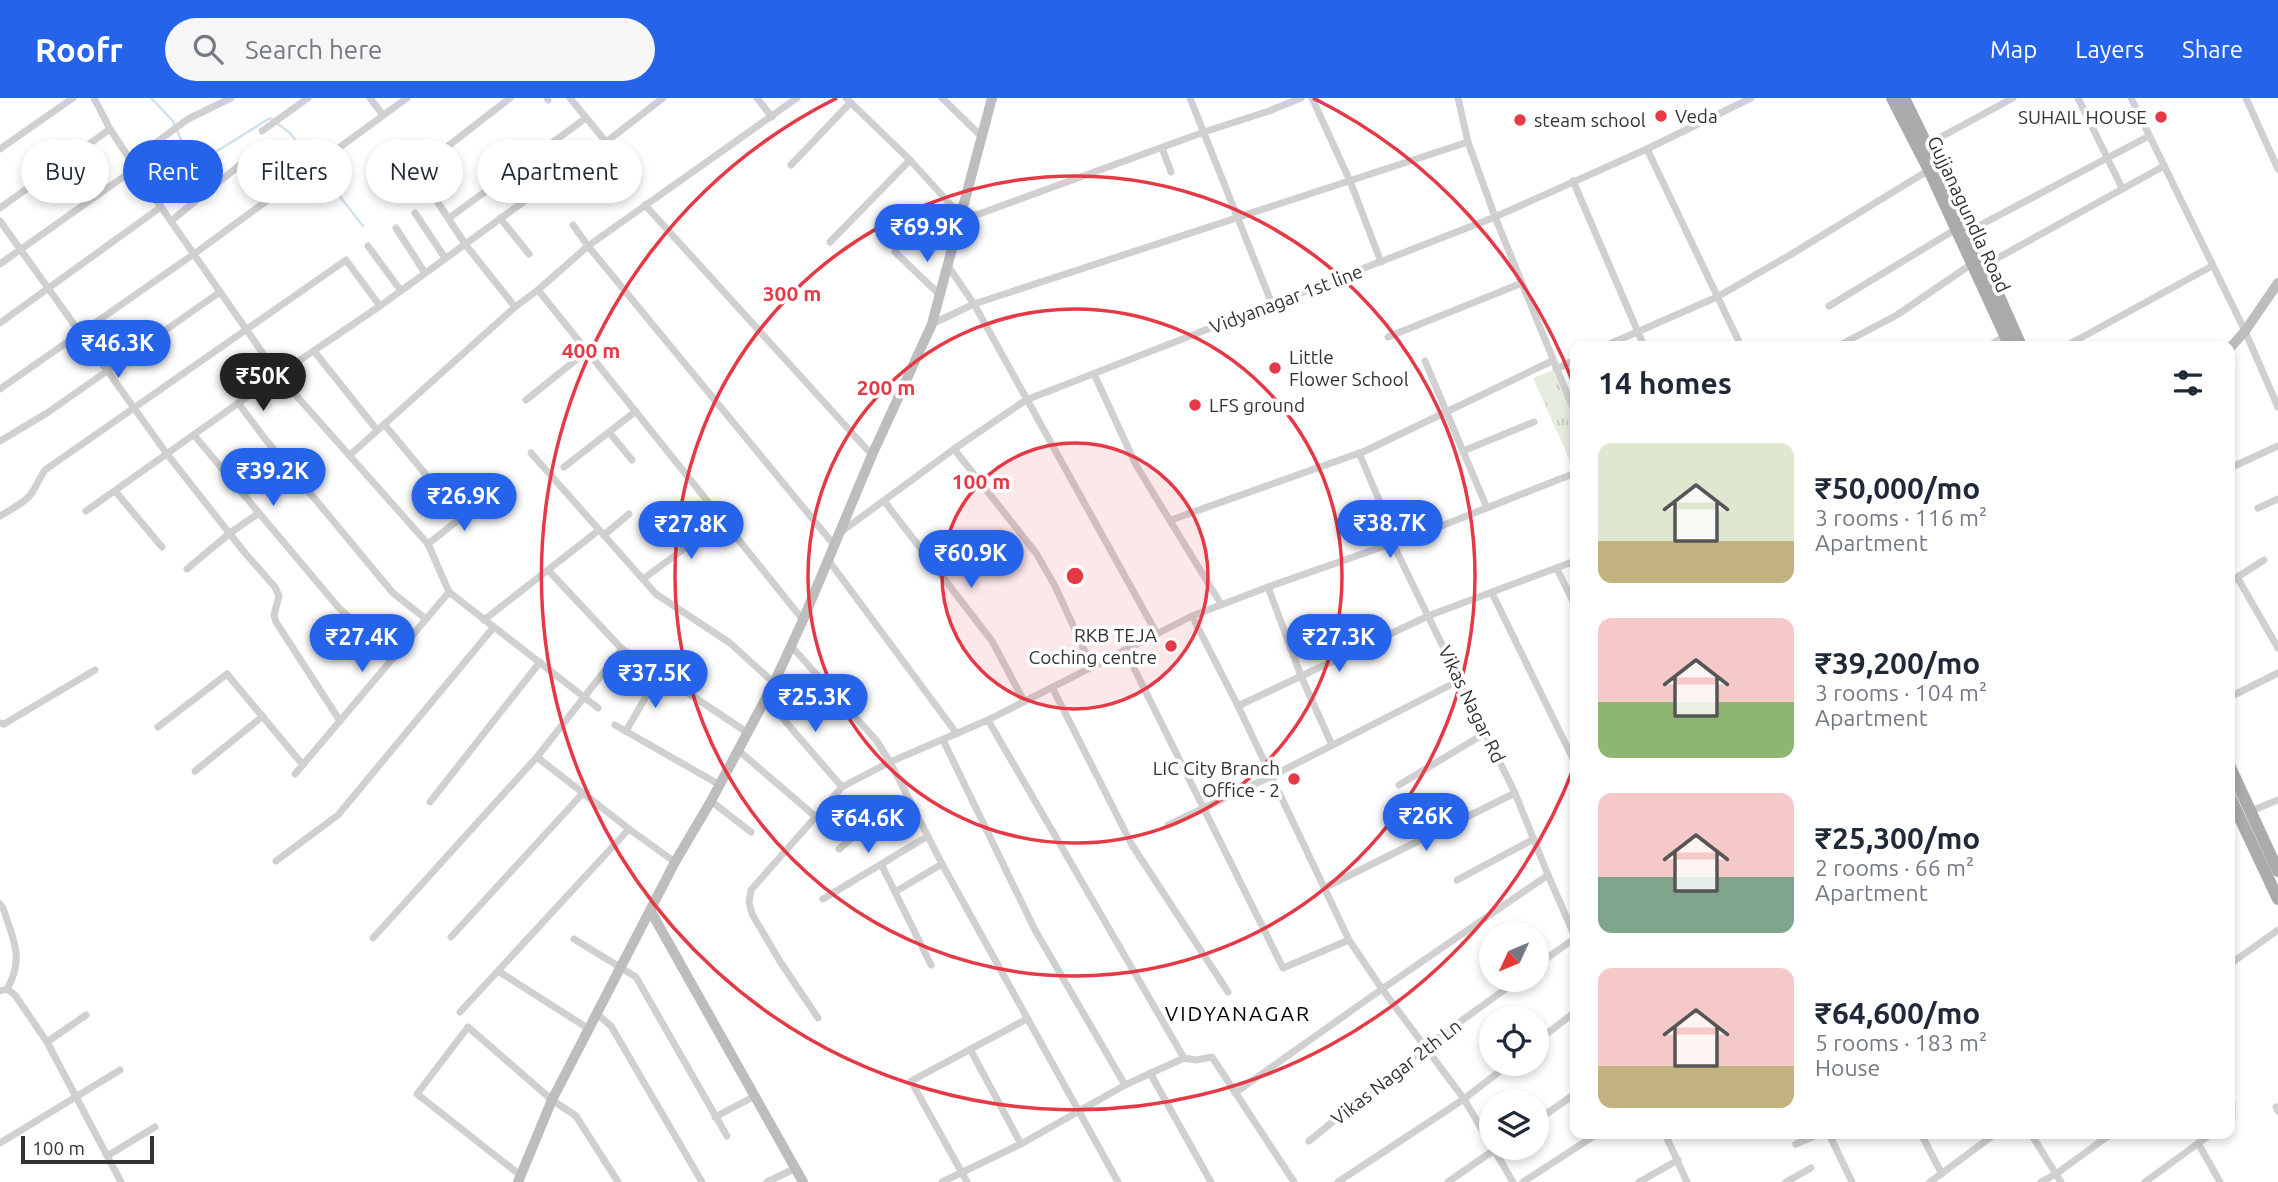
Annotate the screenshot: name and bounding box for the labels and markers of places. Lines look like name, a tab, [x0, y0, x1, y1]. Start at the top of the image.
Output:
place label: Veda	[1675, 105, 1718, 127]
place label: SUHAIL HOUSE	[2018, 106, 2147, 128]
marker: Veda	[1653, 108, 1669, 124]
place label: steam school	[1534, 109, 1646, 131]
marker: SUHAIL HOUSE	[2153, 109, 2169, 125]
marker: steam school	[1512, 112, 1528, 128]
pin: ₹69.9K	[870, 204, 984, 264]
pin: ₹46.3K	[61, 320, 175, 380]
place label: Little Flower School	[1289, 346, 1409, 390]
pin: ₹50K	[222, 354, 304, 413]
marker: Little Flower School	[1267, 360, 1283, 376]
place label: LFS ground	[1209, 394, 1305, 416]
marker: LFS ground	[1187, 397, 1203, 413]
pin: ₹39.2K	[216, 448, 330, 508]
pin: ₹26.9K	[407, 474, 521, 533]
pin: ₹38.7K	[1333, 500, 1447, 560]
pin: ₹27.8K	[634, 502, 748, 561]
pin: ₹60.9K	[914, 531, 1028, 590]
centre of rings	[1063, 564, 1087, 588]
pin: ₹27.4K	[305, 614, 419, 674]
pin: ₹27.3K	[1282, 614, 1396, 674]
place label: RKB TEJA Coching centre	[1029, 624, 1158, 668]
marker: RKB TEJA Coching centre	[1163, 638, 1179, 654]
pin: ₹37.5K	[598, 650, 712, 710]
pin: ₹25.3K	[758, 674, 872, 734]
place label: LIC City Branch Office - 2	[1153, 757, 1280, 801]
marker: LIC City Branch Office - 2	[1286, 771, 1302, 787]
pin: ₹26K	[1385, 794, 1467, 853]
pin: ₹64.6K	[811, 796, 925, 855]

